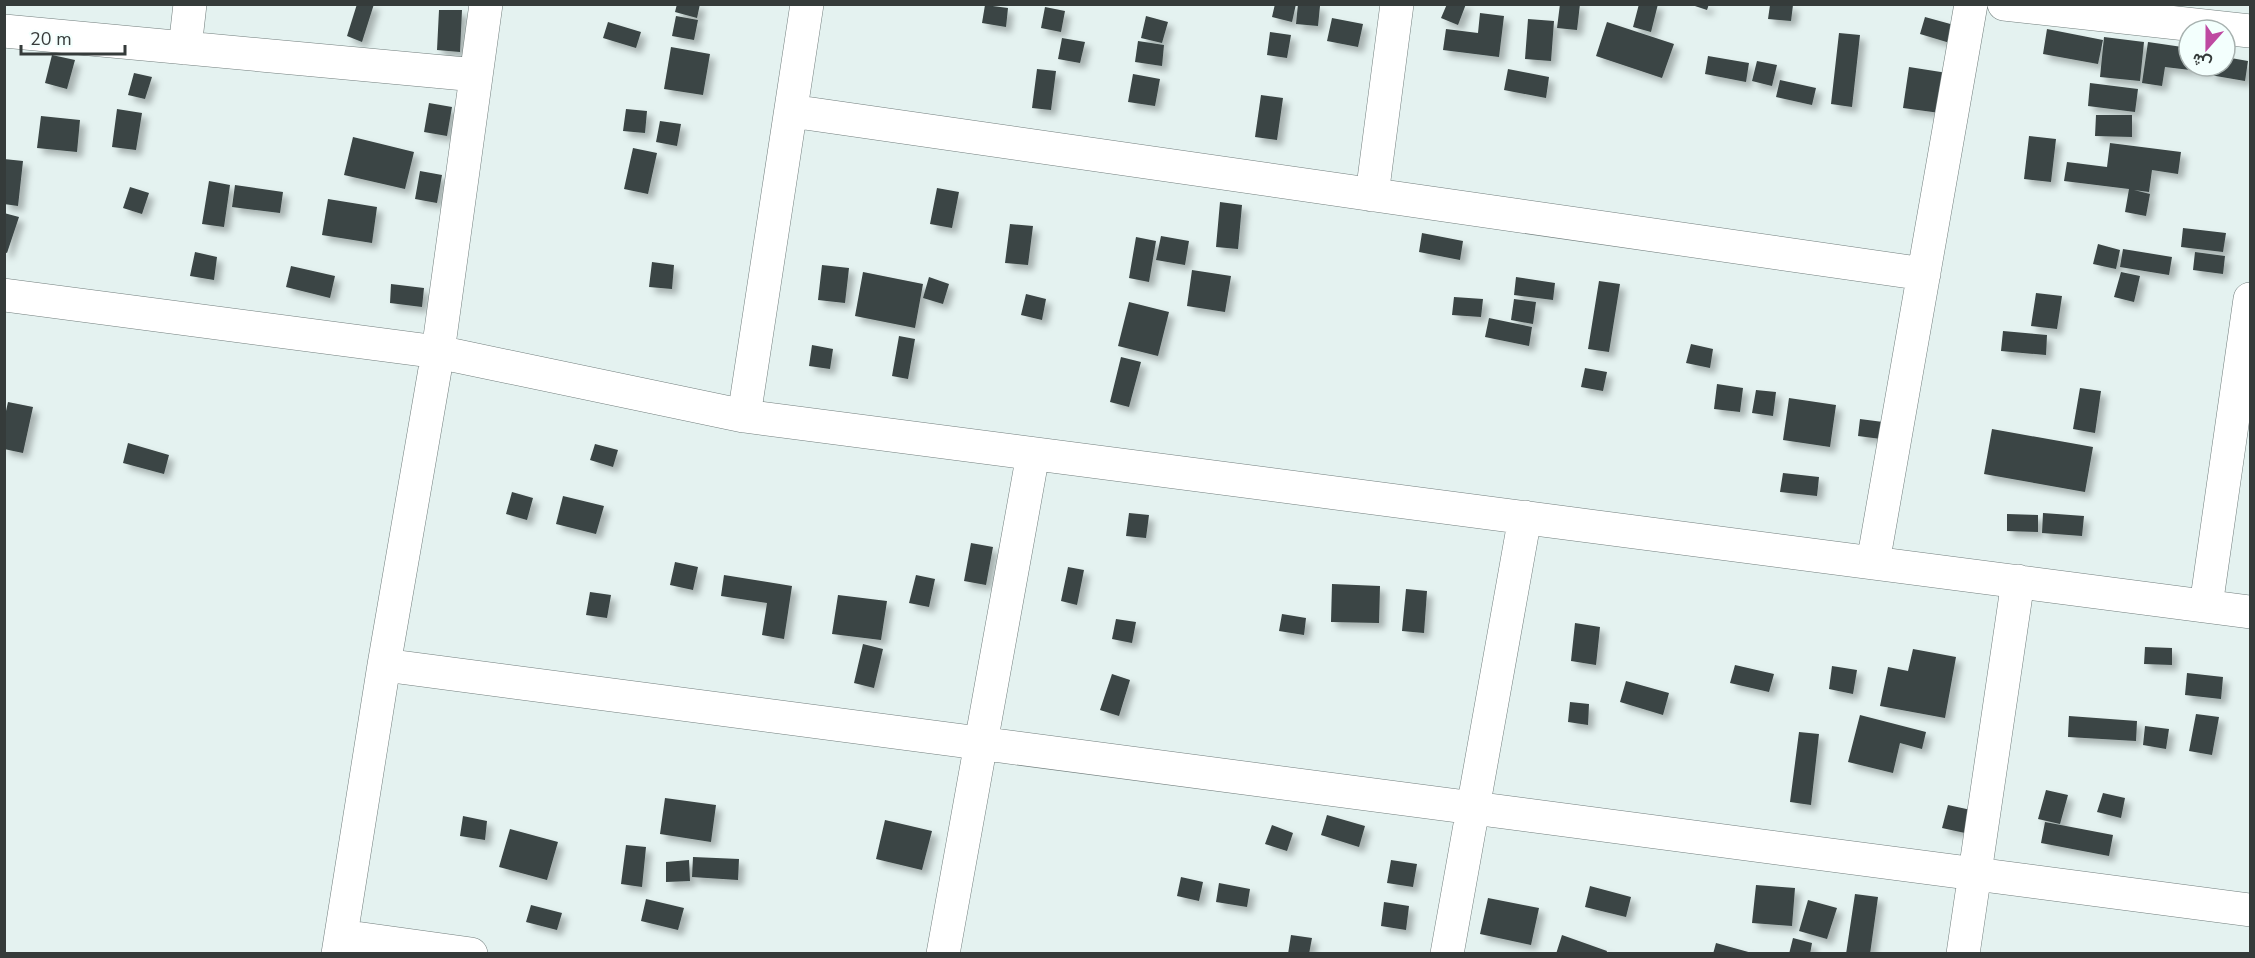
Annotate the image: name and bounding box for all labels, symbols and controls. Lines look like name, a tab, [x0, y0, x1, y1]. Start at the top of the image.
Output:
scale bar	[21, 18, 124, 56]
north arrow	[2177, 18, 2237, 78]
text: 20 m	[30, 27, 72, 51]
text: ش	[2189, 47, 2215, 75]

